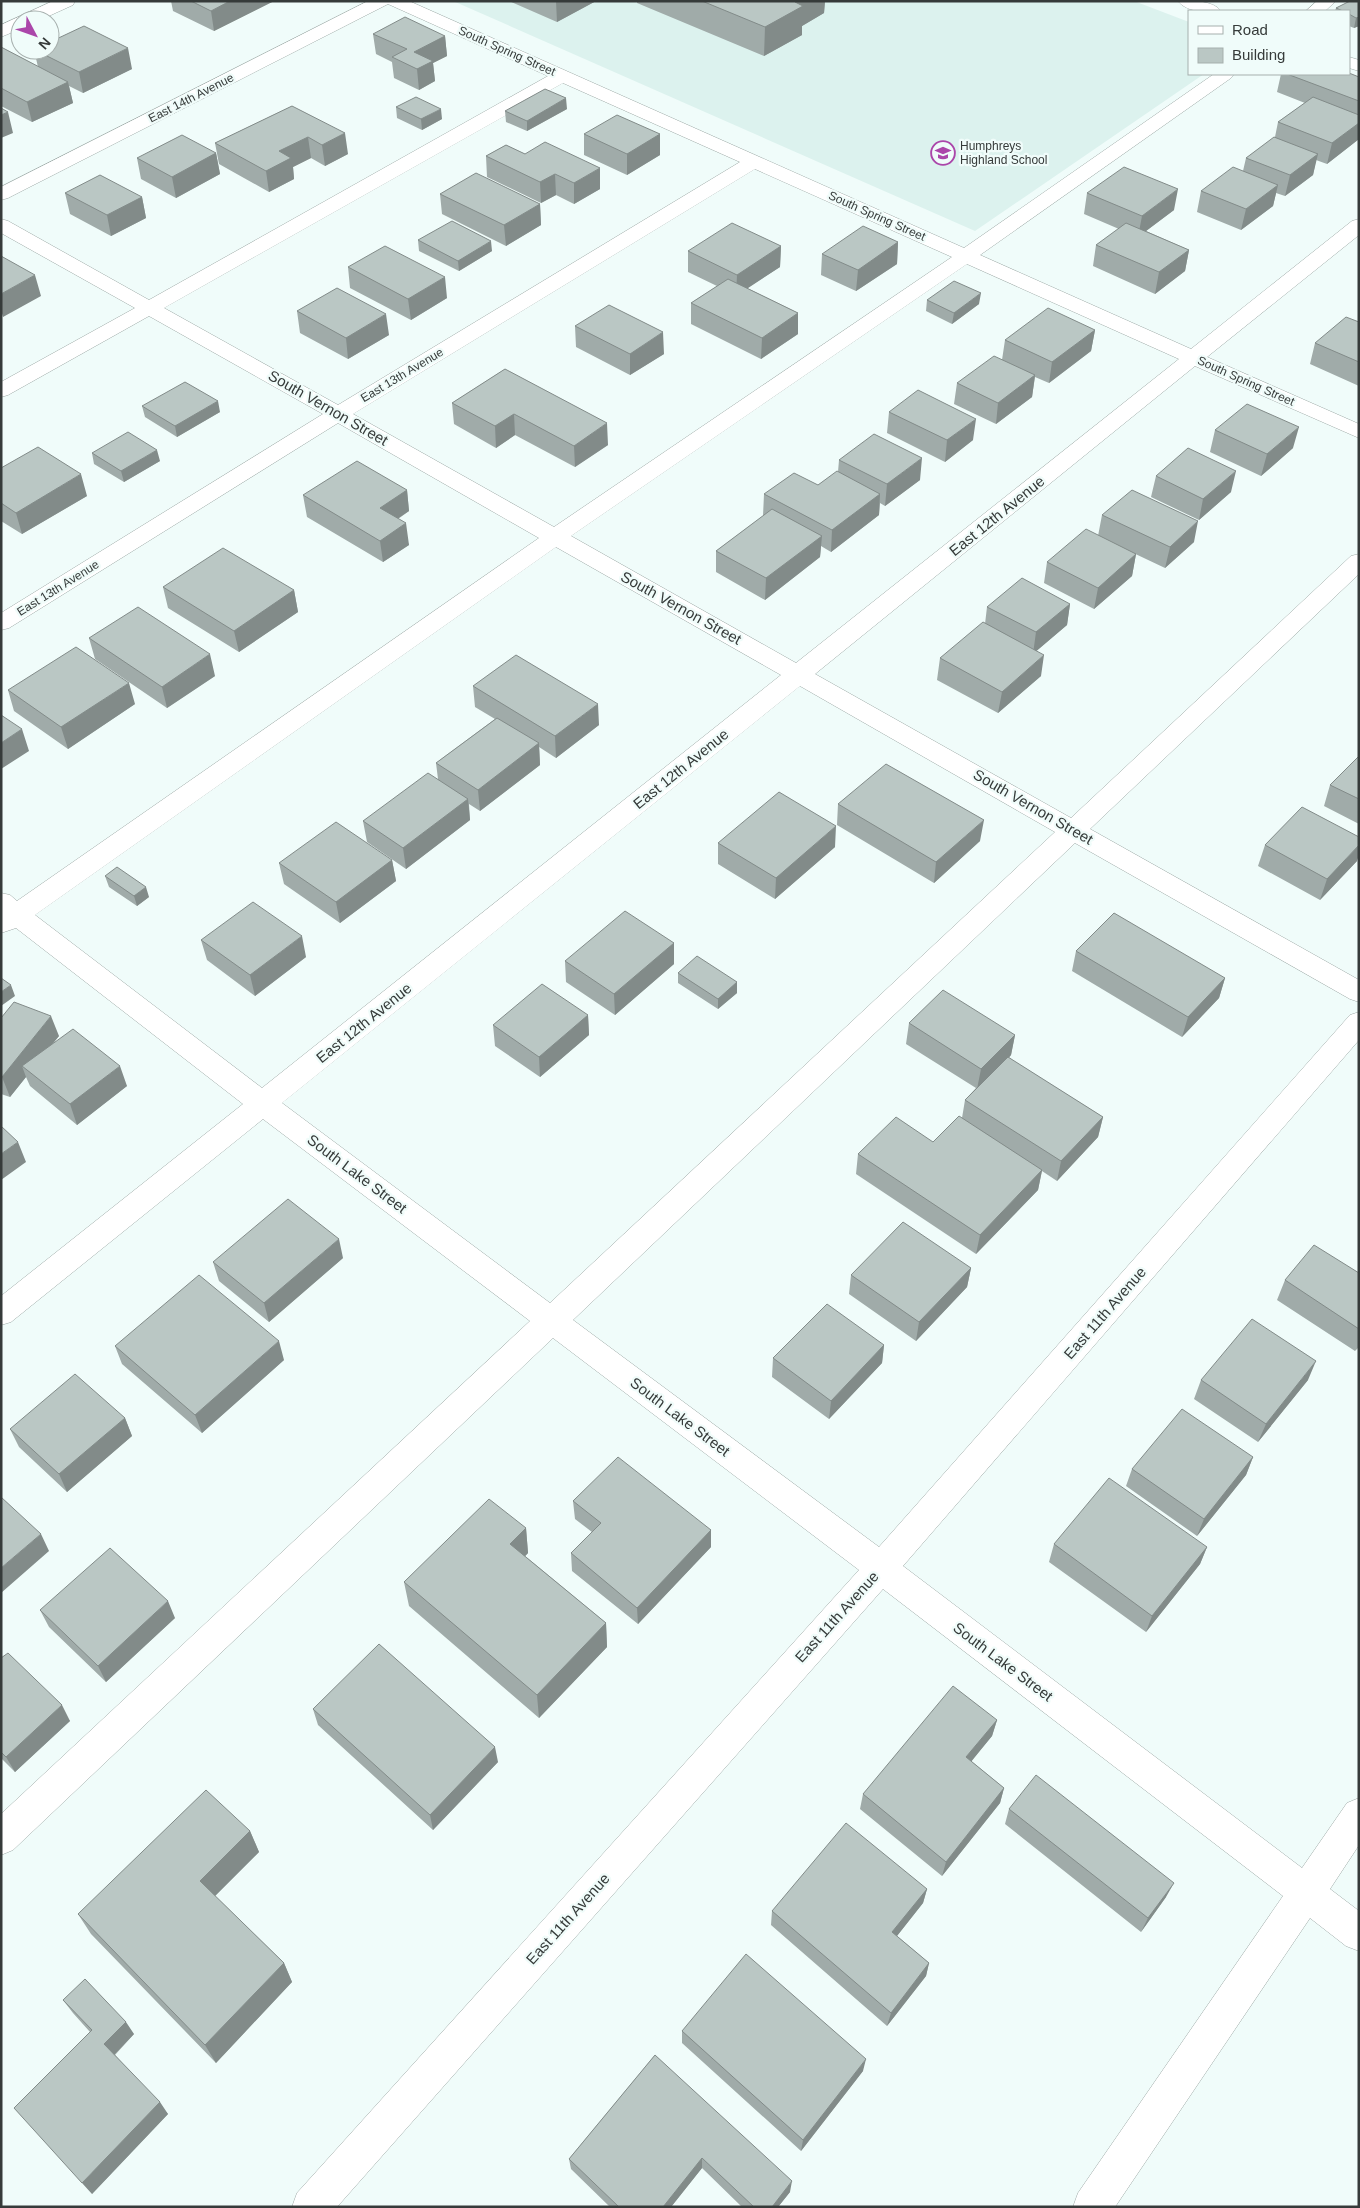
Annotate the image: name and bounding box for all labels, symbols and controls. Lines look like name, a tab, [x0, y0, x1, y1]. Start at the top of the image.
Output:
north arrow	[10, 10, 60, 60]
legend	[1188, 10, 1350, 75]
text: Road	[1232, 21, 1268, 38]
street label: South Spring Street	[456, 23, 558, 79]
text: N	[35, 34, 54, 53]
text: Building	[1232, 46, 1285, 63]
street label: East 14th Avenue	[146, 70, 236, 126]
place label: Humphreys Highland School	[960, 139, 1047, 167]
school or university icon: Humphreys Highland School	[930, 140, 956, 166]
street label: South Spring Street	[826, 188, 928, 244]
street label: East 13th Avenue	[358, 345, 446, 405]
street label: South Spring Street	[1195, 353, 1297, 409]
street label: South Vernon Street	[265, 366, 392, 449]
street label: East 12th Avenue	[946, 472, 1048, 559]
street label: East 13th Avenue	[14, 557, 102, 619]
street label: South Vernon Street	[618, 567, 745, 648]
street label: East 12th Avenue	[630, 725, 732, 812]
street label: South Vernon Street	[970, 765, 1097, 848]
street label: East 12th Avenue	[313, 979, 415, 1066]
street label: South Lake Street	[304, 1131, 411, 1217]
street label: East 11th Avenue	[1060, 1263, 1149, 1362]
street label: South Lake Street	[627, 1374, 734, 1460]
street label: East 11th Avenue	[791, 1568, 882, 1666]
street label: South Lake Street	[950, 1619, 1057, 1705]
street label: East 11th Avenue	[522, 1870, 613, 1968]

